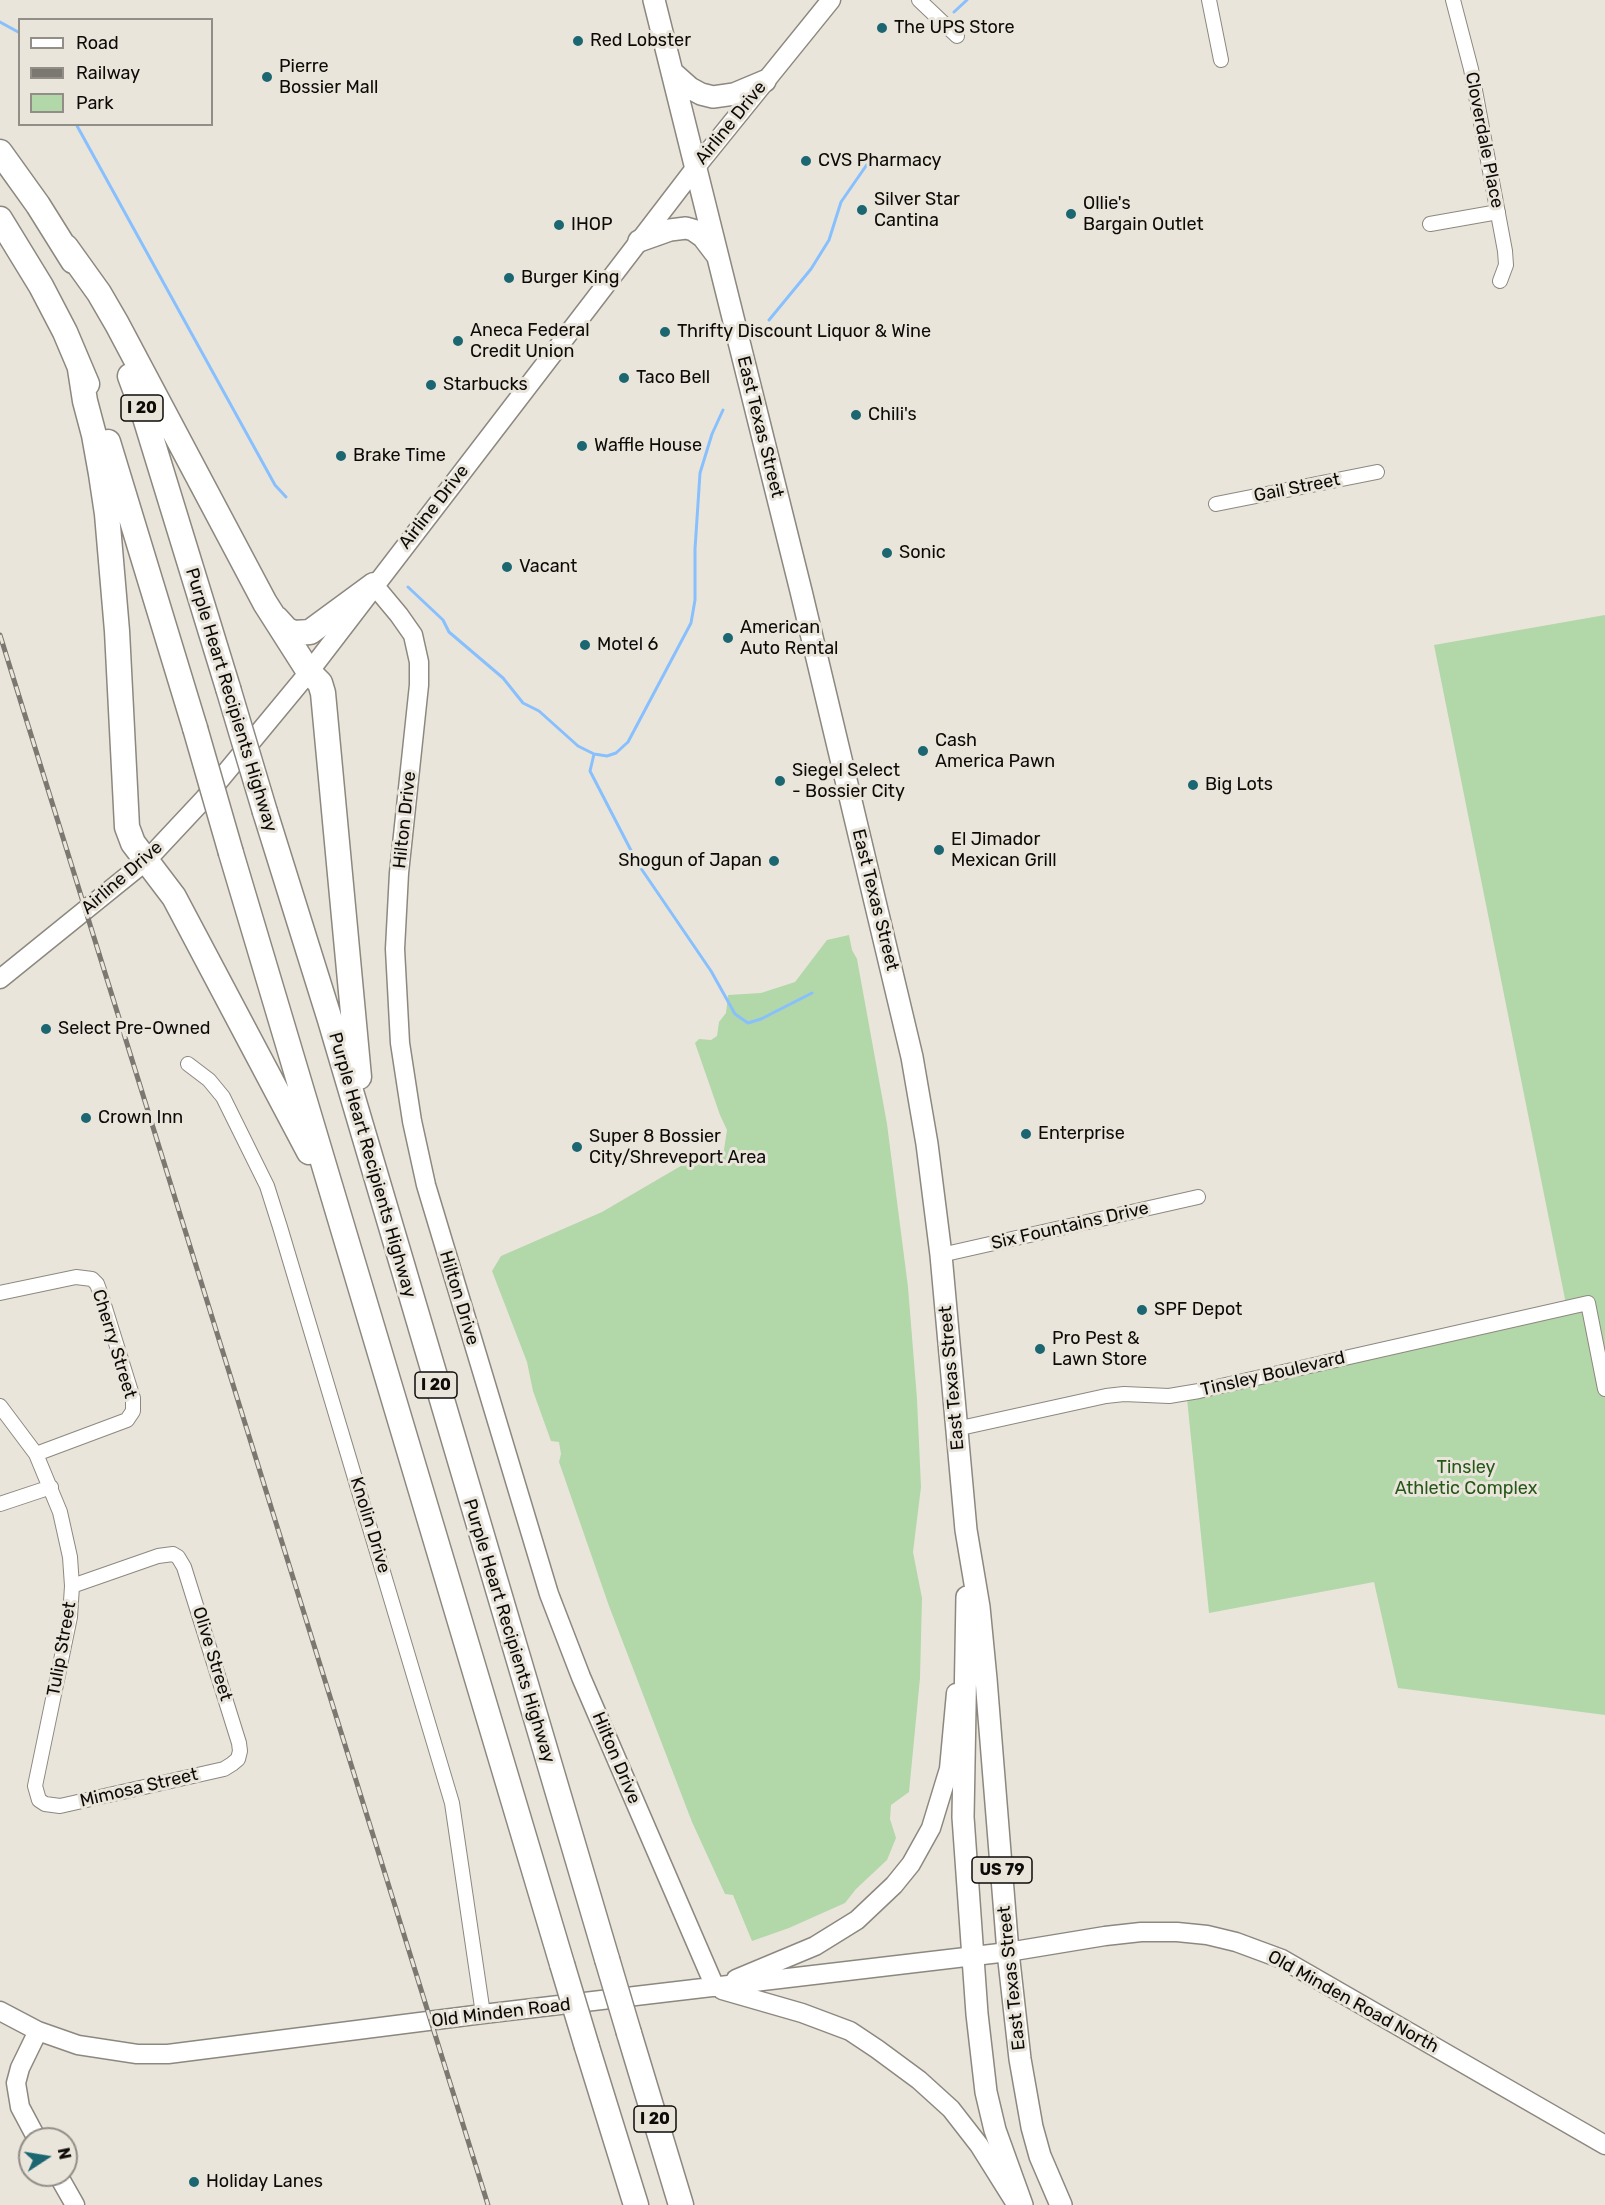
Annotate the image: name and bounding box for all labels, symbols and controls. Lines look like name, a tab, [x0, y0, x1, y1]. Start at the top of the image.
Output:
place label: The UPS Store	[894, 17, 1015, 39]
legend	[18, 18, 213, 126]
marker: The UPS Store	[875, 21, 889, 35]
place label: Red Lobster	[590, 30, 691, 52]
text: Road	[76, 32, 119, 54]
marker: Red Lobster	[571, 34, 585, 48]
place label: Pierre Bossier Mall	[279, 56, 378, 98]
text: Railway	[76, 62, 140, 84]
marker: Pierre Bossier Mall	[260, 70, 274, 84]
street label: Cloverdale Place	[1460, 70, 1508, 210]
street label: Airline Drive	[691, 77, 771, 169]
text: Park	[76, 92, 113, 114]
place label: CVS Pharmacy	[818, 150, 942, 172]
marker: CVS Pharmacy	[799, 154, 813, 168]
place label: Silver Star Cantina	[874, 189, 960, 232]
place label: Ollie's Bargain Outlet	[1083, 193, 1203, 236]
marker: Silver Star Cantina	[855, 203, 869, 217]
marker: Ollie's Bargain Outlet	[1064, 207, 1078, 221]
place label: IHOP	[571, 214, 613, 236]
marker: IHOP	[552, 218, 566, 232]
place label: Burger King	[521, 267, 619, 289]
marker: Burger King	[502, 271, 516, 285]
place label: Aneca Federal Credit Union	[470, 320, 590, 362]
place label: Thrifty Discount Liquor & Wine	[677, 321, 931, 343]
marker: Thrifty Discount Liquor & Wine	[658, 325, 672, 339]
marker: Aneca Federal Credit Union	[451, 334, 465, 348]
street label: East Texas Street	[732, 354, 788, 500]
place label: Taco Bell	[636, 367, 710, 389]
marker: Taco Bell	[617, 371, 631, 385]
place label: Starbucks	[443, 374, 528, 396]
marker: Starbucks	[424, 378, 438, 392]
road number: I 20	[121, 395, 163, 421]
place label: Chili's	[868, 404, 917, 426]
marker: Chili's	[849, 408, 863, 422]
place label: Waffle House	[594, 435, 702, 457]
marker: Waffle House	[575, 439, 589, 453]
place label: Brake Time	[353, 445, 446, 467]
marker: Brake Time	[334, 449, 348, 463]
street label: Airline Drive	[394, 461, 474, 553]
street label: Gail Street	[1252, 469, 1342, 507]
place label: Sonic	[899, 542, 946, 564]
marker: Sonic	[880, 546, 894, 560]
place label: Vacant	[519, 556, 577, 578]
marker: Vacant	[500, 560, 514, 574]
street label: Purple Heart Recipients Highway	[180, 565, 282, 835]
place label: American Auto Rental	[740, 617, 838, 660]
marker: American Auto Rental	[721, 631, 735, 645]
place label: Motel 6	[597, 634, 658, 656]
marker: Motel 6	[578, 638, 592, 652]
place label: Cash America Pawn	[935, 730, 1055, 772]
marker: Cash America Pawn	[916, 744, 930, 758]
place label: Siegel Select - Bossier City	[792, 760, 905, 802]
street label: Hilton Drive	[389, 770, 421, 870]
marker: Siegel Select - Bossier City	[773, 774, 787, 788]
place label: Big Lots	[1205, 774, 1273, 796]
marker: Big Lots	[1186, 778, 1200, 792]
street label: East Texas Street	[847, 827, 903, 973]
place label: El Jimador Mexican Grill	[951, 829, 1057, 872]
street label: Airline Drive	[77, 837, 167, 919]
marker: El Jimador Mexican Grill	[932, 843, 946, 857]
place label: Shogun of Japan	[618, 850, 762, 872]
marker: Shogun of Japan	[767, 854, 781, 868]
place label: Select Pre-Owned	[58, 1018, 210, 1040]
marker: Select Pre-Owned	[39, 1022, 53, 1036]
street label: Purple Heart Recipients Highway	[324, 1030, 420, 1300]
place label: Crown Inn	[98, 1107, 183, 1129]
marker: Crown Inn	[79, 1111, 93, 1125]
place label: Enterprise	[1038, 1123, 1125, 1145]
place label: Super 8 Bossier City/Shreveport Area	[589, 1126, 766, 1168]
marker: Enterprise	[1019, 1127, 1033, 1141]
marker: Super 8 Bossier City/Shreveport Area	[570, 1140, 584, 1154]
street label: Six Fountains Drive	[989, 1197, 1151, 1255]
street label: Hilton Drive	[434, 1248, 484, 1348]
street label: Cherry Street	[87, 1287, 141, 1401]
place label: SPF Depot	[1154, 1299, 1242, 1321]
marker: SPF Depot	[1135, 1303, 1149, 1317]
street label: East Texas Street	[935, 1305, 969, 1451]
place label: Pro Pest & Lawn Store	[1052, 1328, 1147, 1370]
marker: Pro Pest & Lawn Store	[1033, 1342, 1047, 1356]
street label: Tinsley Boulevard	[1199, 1347, 1347, 1401]
road number: I 20	[415, 1372, 457, 1398]
park label: Tinsley Athletic Complex	[1395, 1457, 1537, 1500]
street label: Knolin Drive	[345, 1474, 395, 1576]
street label: Purple Heart Recipients Highway	[458, 1496, 560, 1766]
street label: Tulip Street	[43, 1600, 81, 1698]
street label: Olive Street	[187, 1604, 237, 1704]
street label: Hilton Drive	[587, 1709, 645, 1807]
street label: Mimosa Street	[78, 1764, 200, 1812]
road number: US 79	[972, 1857, 1032, 1883]
street label: East Texas Street	[994, 1905, 1030, 2051]
street label: Old Minden Road North	[1264, 1946, 1442, 2058]
street label: Old Minden Road	[430, 1994, 572, 2032]
road number: I 20	[634, 2106, 676, 2132]
north arrow	[18, 2127, 78, 2187]
text: N	[54, 2146, 75, 2161]
place label: Holiday Lanes	[206, 2171, 323, 2193]
marker: Holiday Lanes	[187, 2175, 201, 2189]

